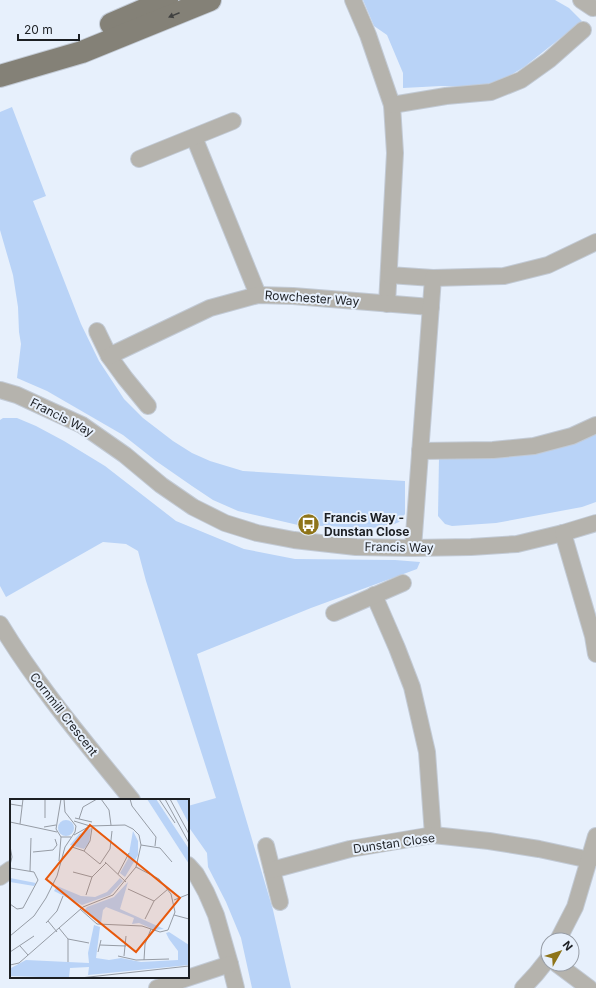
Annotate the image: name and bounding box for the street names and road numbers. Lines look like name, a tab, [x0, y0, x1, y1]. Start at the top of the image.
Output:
street label: Rowchester Way	[264, 287, 360, 309]
street label: Francis Way	[28, 395, 96, 439]
street label: Francis Way	[364, 539, 434, 555]
street label: Cornmill Crescent	[27, 669, 101, 759]
street label: Dunstan Close	[352, 830, 436, 856]

